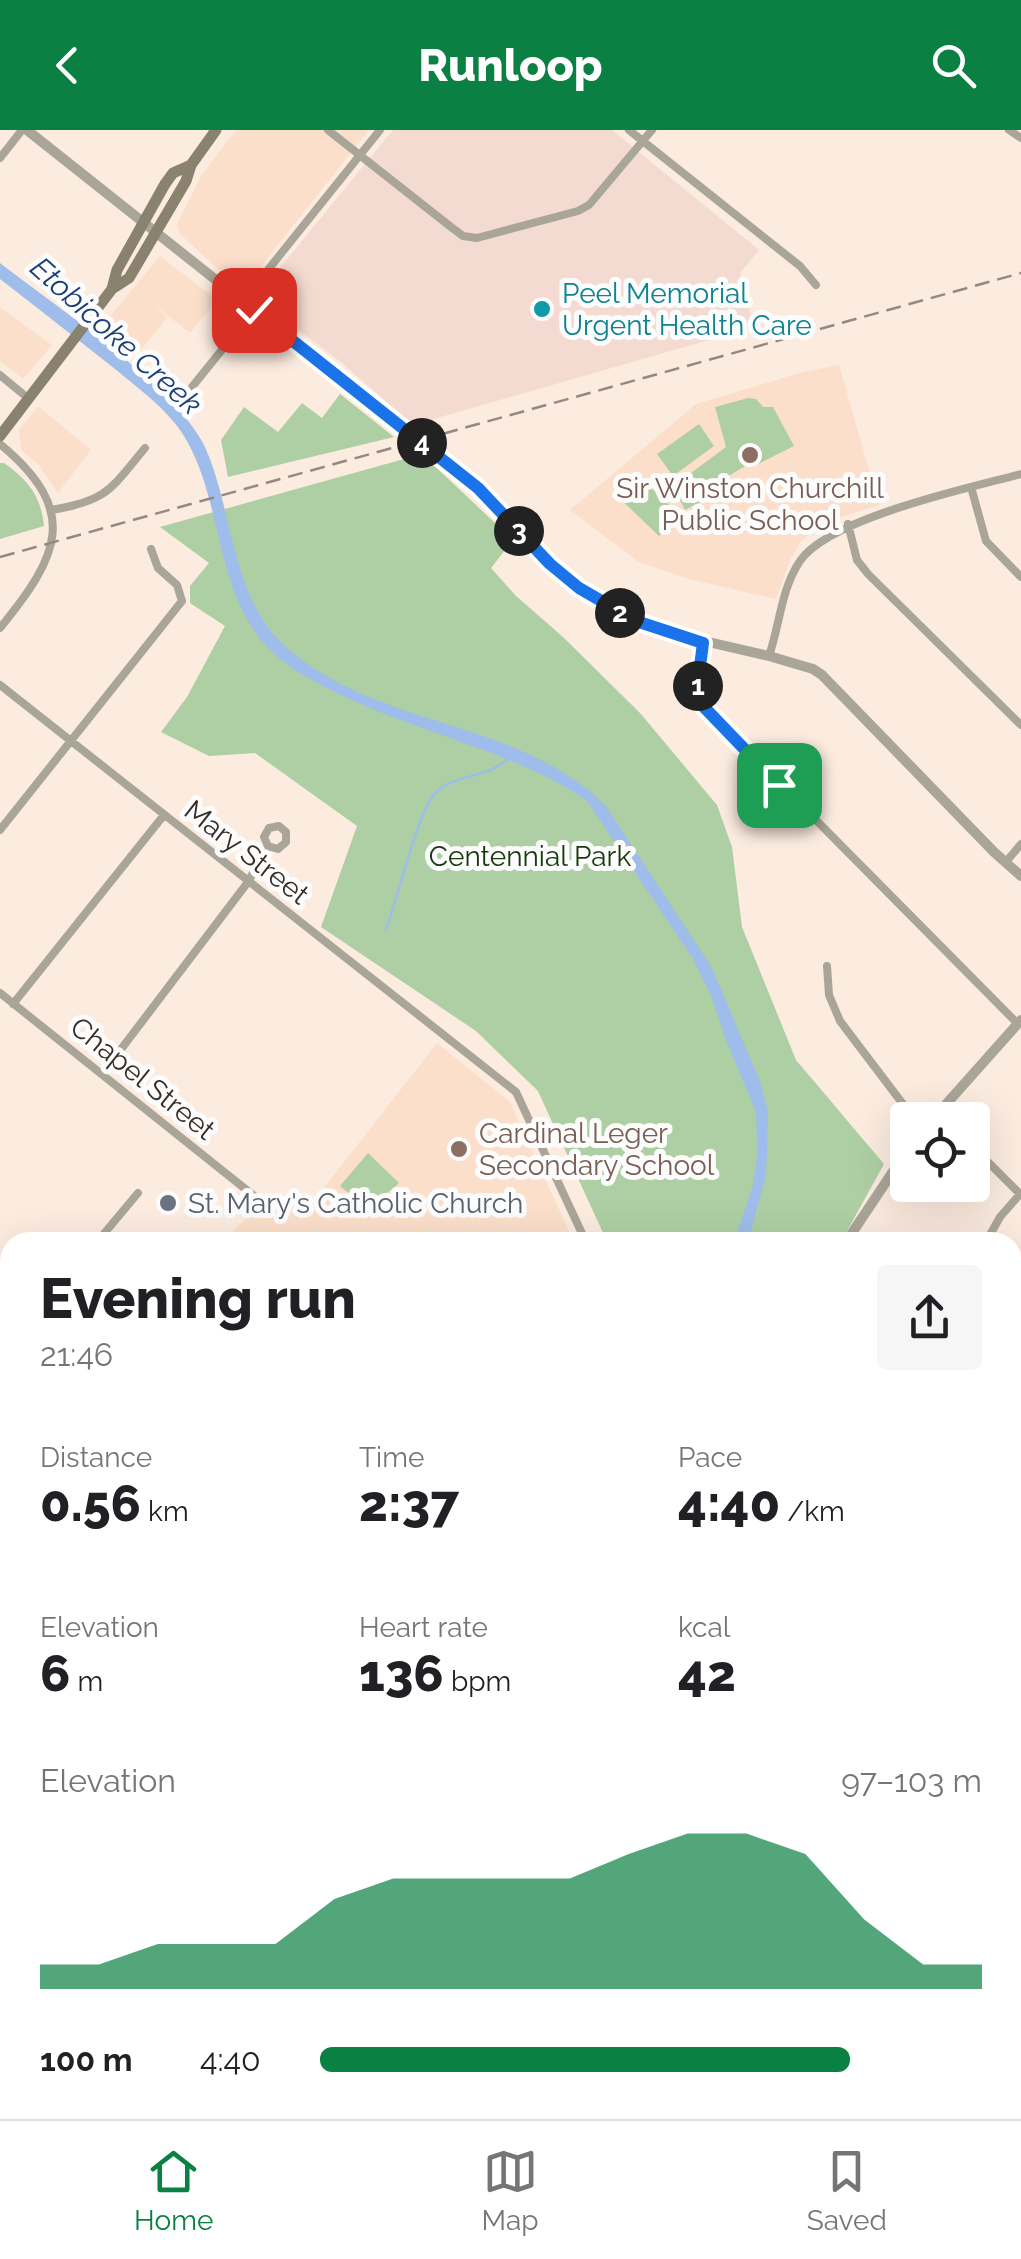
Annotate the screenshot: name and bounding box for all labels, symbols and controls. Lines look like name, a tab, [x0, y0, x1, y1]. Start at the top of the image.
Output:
icon: back	[40, 38, 95, 93]
icon: search	[926, 38, 981, 93]
text: Runloop	[418, 39, 603, 92]
water label: Etobicoke Creek	[24, 250, 209, 422]
pin	[212, 268, 297, 353]
place label: Peel Memorial Urgent Health Care	[562, 277, 812, 342]
icon: check	[227, 283, 282, 338]
marker: Peel Memorial Urgent Health Care	[531, 298, 553, 320]
pin: 4	[397, 418, 447, 468]
text: 4	[414, 426, 430, 459]
marker: Sir Winston Churchill Public School	[739, 444, 761, 466]
place label: Sir Winston Churchill Public School	[616, 472, 884, 537]
pin: 3	[494, 506, 544, 556]
text: 3	[511, 514, 527, 547]
pin: 2	[595, 588, 645, 638]
text: 2	[612, 596, 628, 629]
pin: 1	[673, 661, 723, 711]
text: 1	[691, 669, 705, 702]
pin	[737, 743, 822, 828]
icon: arrive	[752, 758, 807, 813]
street label: Mary Street	[178, 794, 316, 912]
park label: Centennial Park	[429, 840, 631, 873]
street label: Chapel Street	[64, 1010, 222, 1147]
map controls	[890, 1102, 990, 1202]
button: locate	[890, 1102, 990, 1202]
place label: Cardinal Leger Secondary School	[479, 1117, 715, 1182]
marker: Cardinal Leger Secondary School	[448, 1138, 470, 1160]
place label: St. Mary's Catholic Church	[188, 1187, 523, 1220]
marker: St. Mary's Catholic Church	[157, 1192, 179, 1214]
button: share	[877, 1265, 982, 1370]
text: Evening run	[40, 1266, 356, 1331]
text: 21:46	[40, 1336, 113, 1373]
text: Distance	[40, 1441, 152, 1474]
text: Time	[359, 1441, 424, 1474]
text: Pace	[678, 1441, 742, 1474]
text: 0.56	[40, 1474, 141, 1533]
text: 2:37	[359, 1474, 459, 1533]
text: 4:40	[678, 1474, 780, 1533]
text: km	[141, 1495, 189, 1528]
text: /km	[780, 1495, 845, 1528]
text: Elevation	[40, 1611, 159, 1644]
text: Heart rate	[359, 1611, 488, 1644]
text: kcal	[678, 1611, 730, 1644]
text: 6	[40, 1644, 70, 1703]
text: 136	[359, 1644, 444, 1703]
text: 42	[678, 1644, 736, 1703]
text: m	[70, 1665, 103, 1698]
text: bpm	[444, 1665, 511, 1698]
text: Elevation	[40, 1762, 176, 1799]
text: 97–103 m	[841, 1762, 982, 1799]
text: 100 m	[40, 2041, 133, 2078]
text: 4:40	[200, 2041, 261, 2078]
tab: Home	[134, 2144, 213, 2237]
tab: Map	[482, 2144, 539, 2237]
tab: Saved	[807, 2144, 887, 2237]

